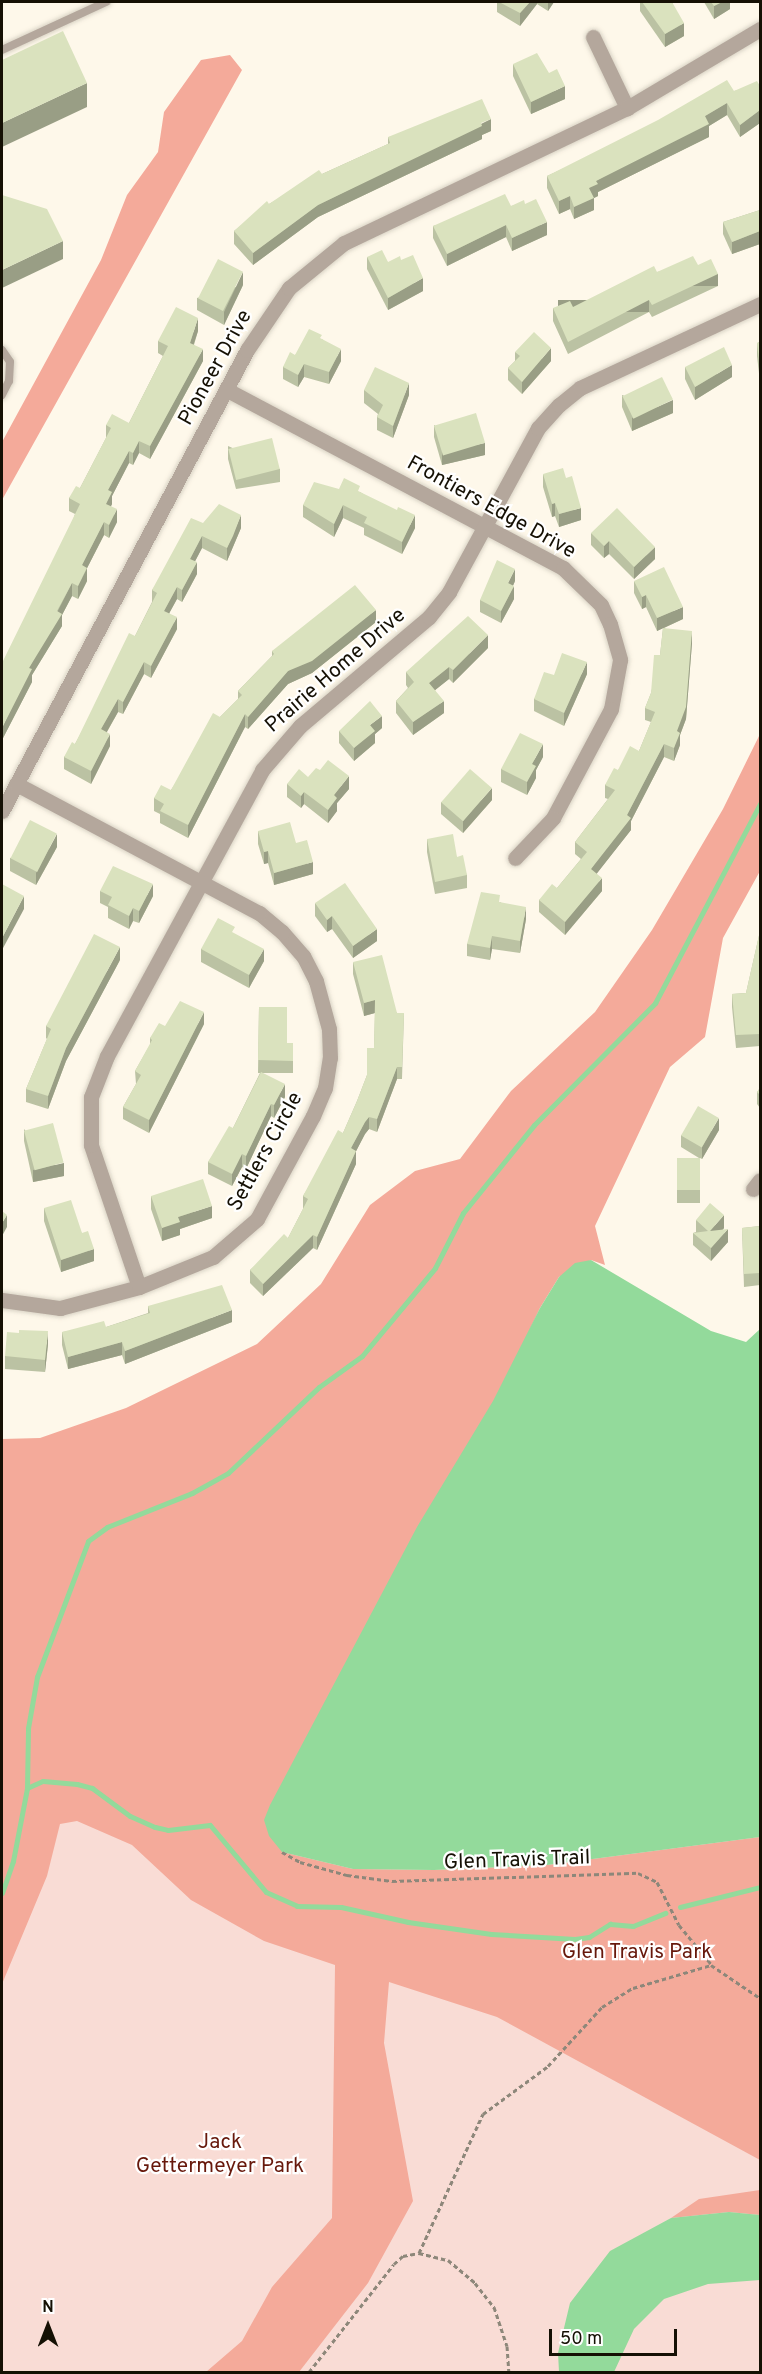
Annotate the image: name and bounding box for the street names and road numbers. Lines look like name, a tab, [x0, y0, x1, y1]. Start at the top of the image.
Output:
street label: Pioneer Drive	[174, 306, 258, 430]
street label: Frontiers Edge Drive	[402, 451, 580, 565]
street label: Prairie Home Drive	[261, 603, 411, 739]
street label: Settlers Circle	[223, 1088, 309, 1216]
street label: Glen Travis Trail	[442, 1846, 592, 1876]

